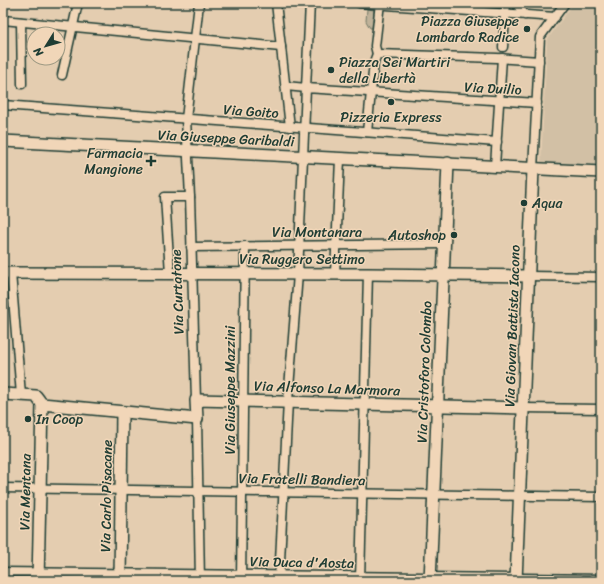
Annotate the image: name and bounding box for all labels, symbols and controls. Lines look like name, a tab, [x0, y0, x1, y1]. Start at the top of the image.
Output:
place label: Piazza Giuseppe Lombardo Radice	[416, 9, 519, 50]
marker: Piazza Giuseppe Lombardo Radice	[522, 24, 532, 34]
north arrow	[26, 26, 66, 66]
text: N	[28, 43, 49, 61]
place label: Piazza Sei Martiri della Libertà	[339, 50, 451, 91]
marker: Piazza Sei Martiri della Libertà	[326, 65, 336, 75]
street label: Via Duilio	[464, 75, 522, 102]
street label: Via Goito	[222, 97, 280, 126]
marker: Pizzeria Express	[386, 97, 396, 107]
place label: Pizzeria Express	[340, 105, 442, 130]
street label: Via Giuseppe Garibaldi	[157, 122, 296, 155]
place label: Farmacia Mangione	[84, 141, 143, 182]
marker: Farmacia Mangione	[146, 156, 156, 166]
place label: Aqua	[531, 191, 564, 216]
marker: Aqua	[519, 198, 529, 208]
street label: Via Montanara	[272, 220, 362, 245]
place label: Autoshop	[387, 223, 447, 248]
marker: Autoshop	[449, 230, 459, 240]
street label: Via Giovan Battista Iacono	[497, 244, 528, 408]
street label: Via Ruggero Settimo	[239, 247, 365, 272]
street label: Via Curtatone	[164, 249, 191, 335]
street label: Via Cristoforo Colombo	[410, 301, 439, 443]
street label: Via Giuseppe Mazzini	[218, 324, 243, 454]
street label: Via Alfonso La Marmora	[253, 373, 402, 404]
place label: In Coop	[35, 407, 84, 432]
marker: In Coop	[23, 414, 33, 424]
street label: Via Carlo Pisacane	[93, 440, 120, 552]
street label: Via Mentana	[12, 452, 39, 531]
street label: Via Fratelli Bandiera	[238, 466, 366, 493]
street label: Via Duca d'Aosta	[250, 549, 354, 576]

